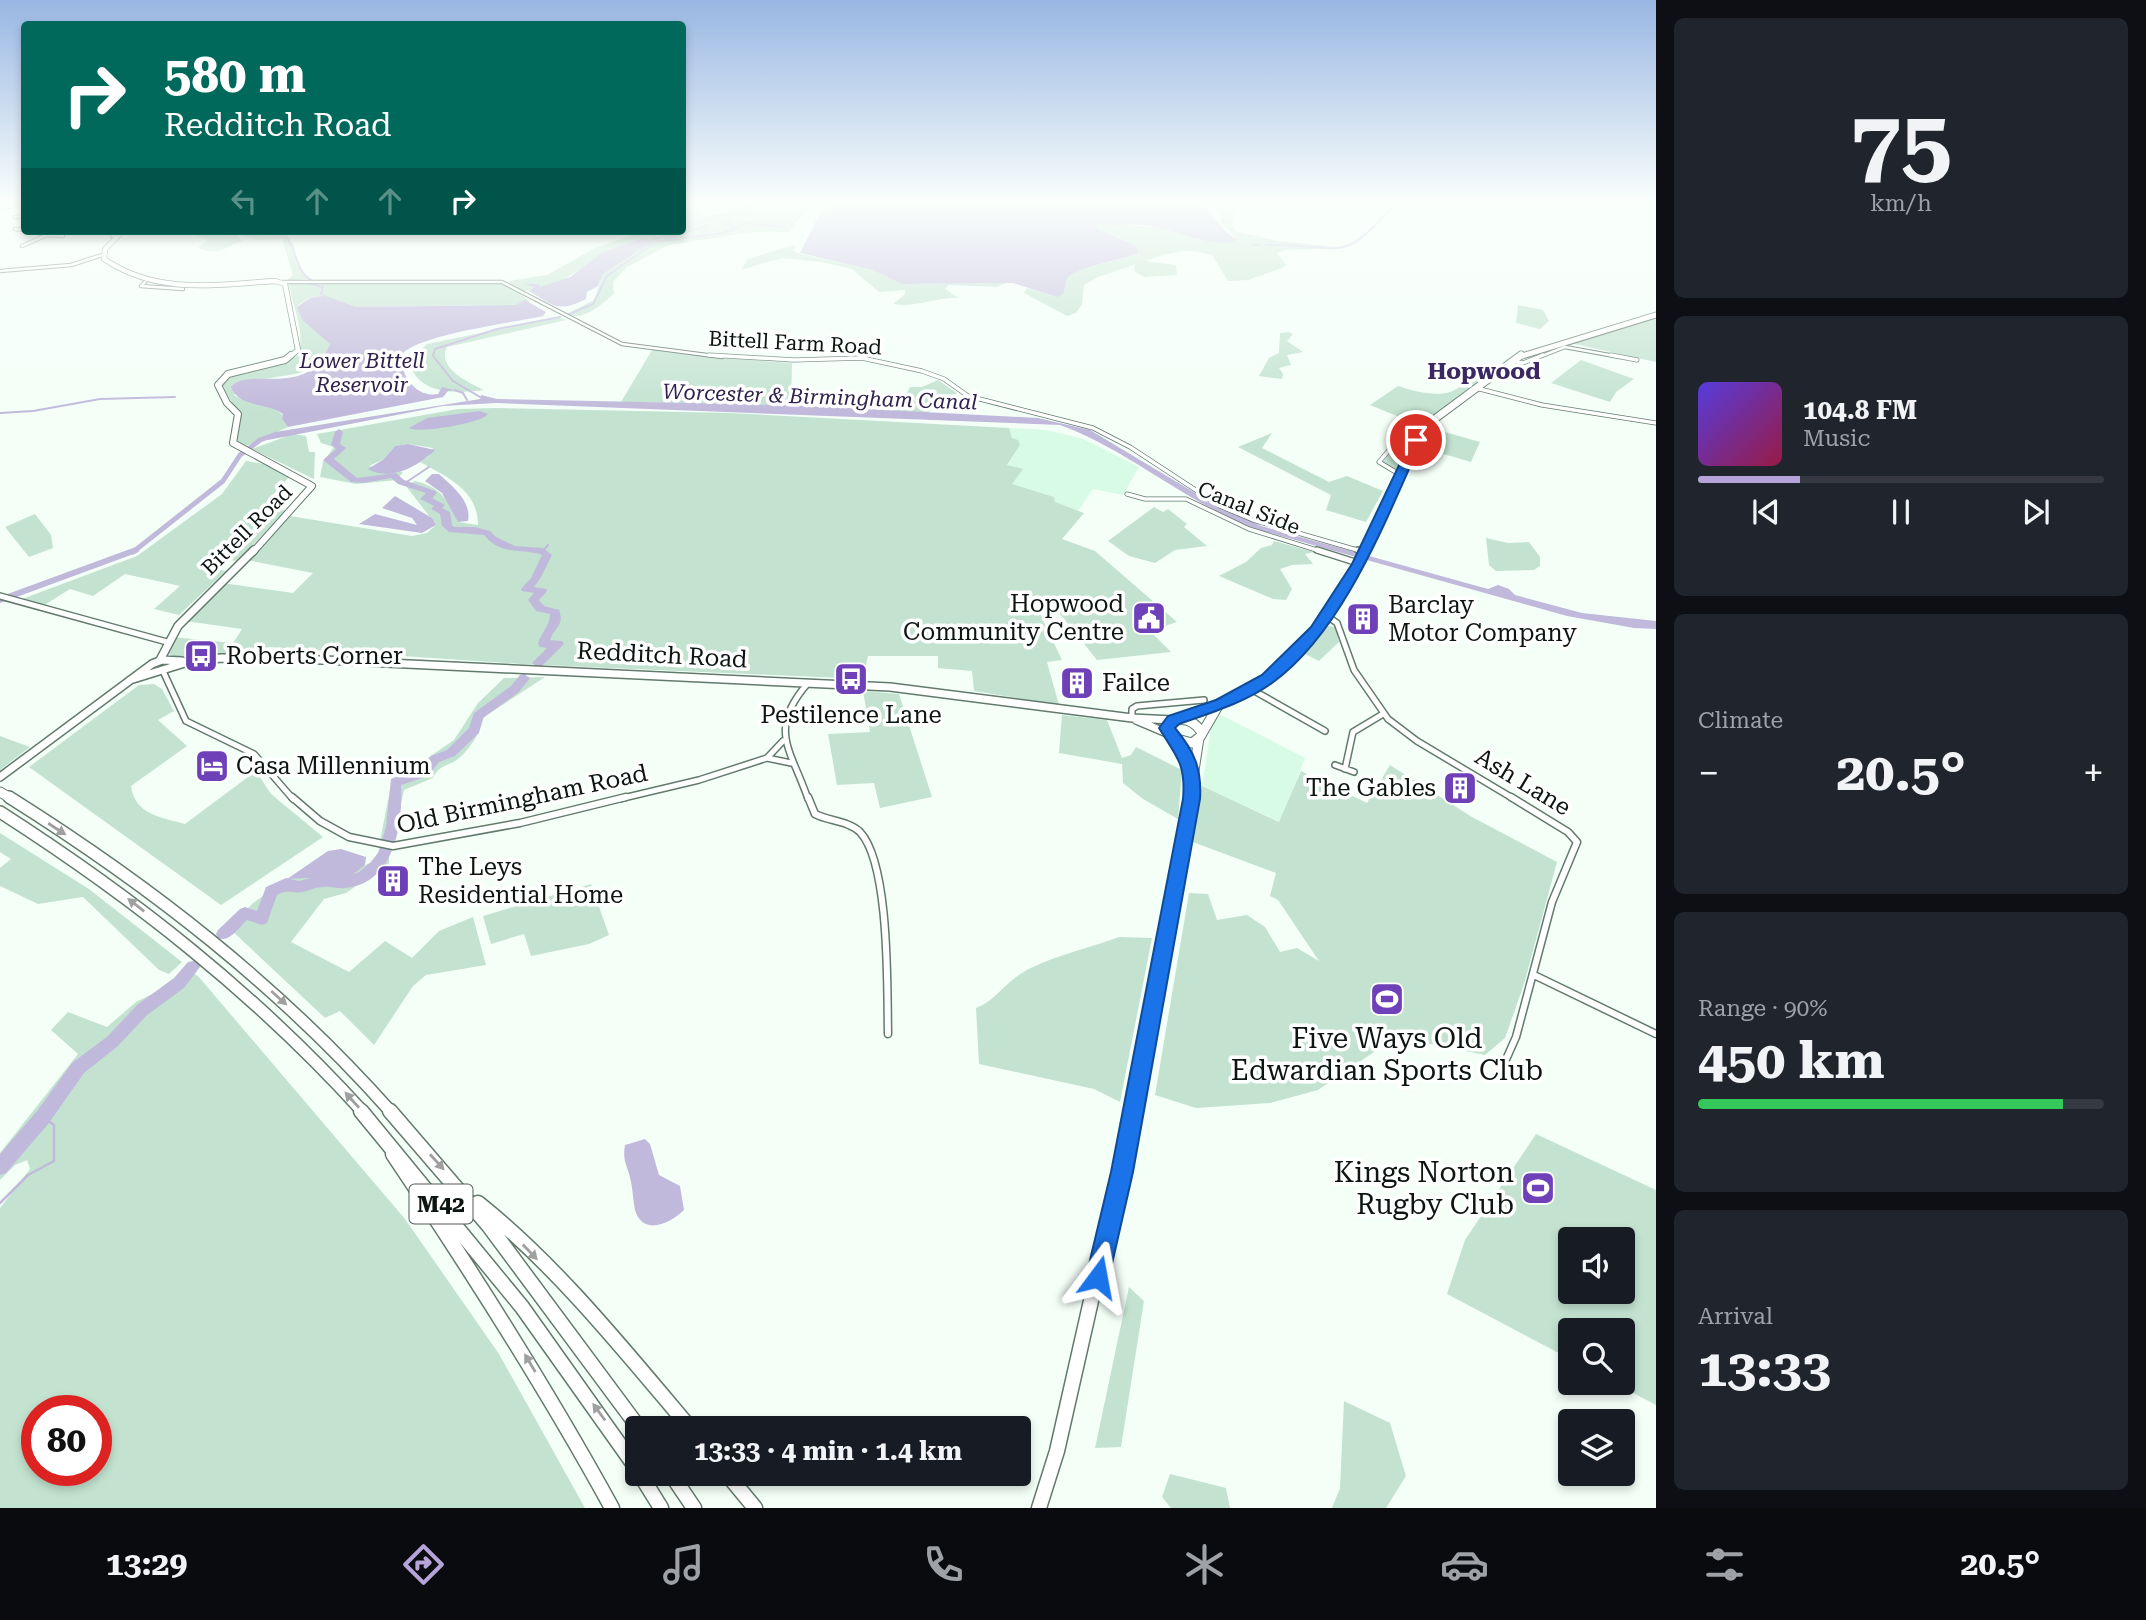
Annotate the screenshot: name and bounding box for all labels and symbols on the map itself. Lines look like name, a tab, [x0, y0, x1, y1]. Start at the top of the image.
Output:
street label: Bittell Farm Road	[708, 326, 883, 360]
water label: Lower Bittell Reservoir	[298, 349, 425, 397]
district label: Hopwood	[1427, 358, 1541, 385]
water label: Worcester & Birmingham Canal	[662, 380, 978, 414]
pin	[1386, 410, 1446, 470]
street label: Canal Side	[1194, 477, 1304, 539]
street label: Bittell Road	[197, 480, 297, 580]
place label: Hopwood Community Centre	[903, 590, 1124, 646]
place label: Barclay Motor Company	[1388, 591, 1577, 647]
public building icon: Hopwood Community Centre	[1130, 599, 1168, 637]
building icon: Barclay Motor Company	[1344, 600, 1382, 638]
bus stop icon: Roberts Corner	[182, 637, 220, 675]
street label: Redditch Road	[576, 637, 748, 673]
place label: Roberts Corner	[226, 642, 403, 670]
bus stop icon: Pestilence Lane	[832, 660, 870, 698]
building icon: Failce	[1058, 664, 1096, 702]
place label: Failce	[1102, 669, 1170, 697]
place label: Pestilence Lane	[760, 701, 942, 729]
street label: Ash Lane	[1470, 743, 1576, 821]
hotel icon: Casa Millennium	[193, 747, 231, 785]
place label: Casa Millennium	[236, 752, 431, 780]
street label: Old Birmingham Road	[394, 759, 650, 839]
building icon: The Gables	[1441, 769, 1479, 807]
place label: The Gables	[1306, 774, 1436, 802]
one-way arrow	[48, 822, 67, 835]
place label: The Leys Residential Home	[418, 853, 623, 909]
building icon: The Leys Residential Home	[374, 862, 412, 900]
one-way arrow	[127, 899, 145, 913]
sports icon: Five Ways Old Edwardian Sports Club	[1368, 980, 1406, 1018]
one-way arrow	[270, 990, 287, 1006]
place label: Five Ways Old Edwardian Sports Club	[1231, 1022, 1543, 1087]
one-way arrow	[344, 1091, 360, 1109]
one-way arrow	[429, 1153, 445, 1171]
place label: Kings Norton Rugby Club	[1334, 1156, 1514, 1221]
sports icon: Kings Norton Rugby Club	[1519, 1169, 1557, 1207]
road number: M42	[410, 1184, 472, 1224]
position arrow	[1061, 1240, 1135, 1314]
one-way arrow	[522, 1243, 538, 1260]
one-way arrow	[523, 1354, 536, 1373]
speed limit sign: 80	[21, 1395, 112, 1486]
one-way arrow	[592, 1404, 607, 1422]

